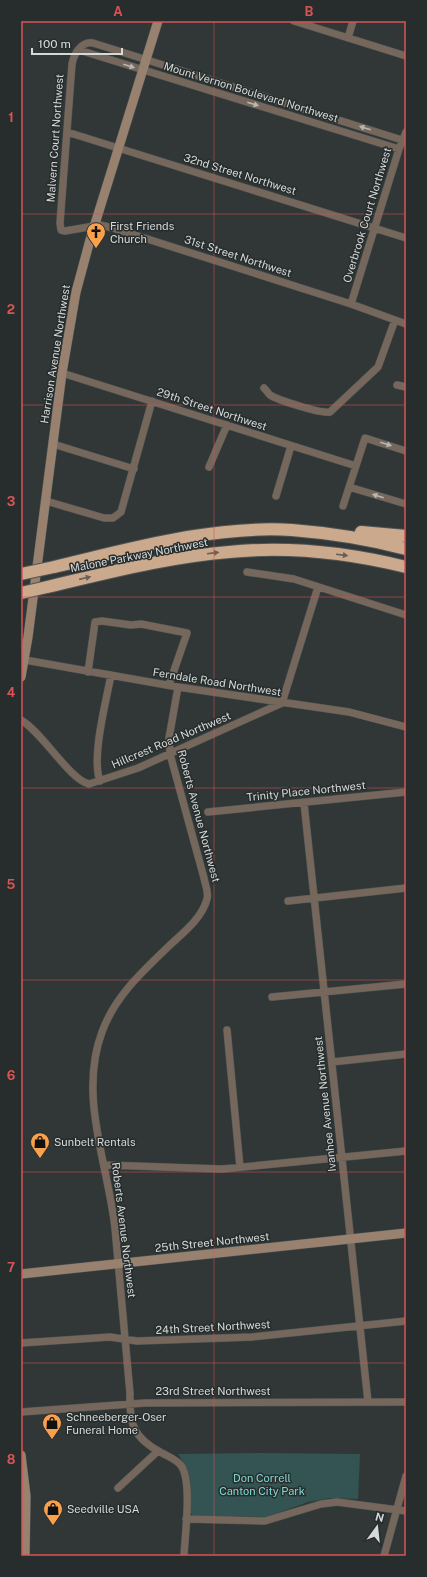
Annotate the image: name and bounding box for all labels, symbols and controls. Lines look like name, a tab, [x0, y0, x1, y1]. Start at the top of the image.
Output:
text: A	[113, 4, 123, 19]
text: B	[305, 4, 314, 19]
scale bar	[32, 30, 122, 56]
text: 100 m	[38, 37, 71, 51]
street label: Mount Vernon Boulevard Northwest	[162, 60, 340, 124]
one-way arrow	[123, 63, 135, 69]
street label: Malvern Court Northwest	[45, 73, 65, 203]
one-way arrow	[248, 101, 260, 107]
text: 1	[8, 110, 14, 125]
one-way arrow	[358, 125, 370, 131]
street label: Overbrook Court Northwest	[341, 146, 393, 284]
street label: 32nd Street Northwest	[182, 151, 298, 197]
place label: First Friends Church	[110, 220, 175, 245]
church icon: First Friends Church	[85, 221, 107, 249]
street label: 31st Street Northwest	[183, 233, 293, 279]
street label: Harrison Avenue Northwest	[38, 284, 72, 424]
text: 2	[7, 302, 15, 317]
street label: 29th Street Northwest	[155, 386, 269, 432]
one-way arrow	[380, 441, 392, 447]
one-way arrow	[371, 492, 383, 498]
text: 3	[7, 494, 16, 509]
street label: Malone Parkway Northwest	[69, 536, 209, 574]
one-way arrow	[207, 550, 219, 557]
one-way arrow	[336, 552, 348, 558]
one-way arrow	[79, 575, 91, 581]
street label: Ferndale Road Northwest	[152, 666, 282, 698]
text: 4	[7, 685, 16, 700]
street label: Hillcrest Road Northwest	[110, 709, 232, 771]
street label: Roberts Avenue Northwest	[176, 748, 222, 884]
street label: Trinity Place Northwest	[246, 779, 366, 803]
text: 5	[7, 877, 16, 892]
street label: Ivanhoe Avenue Northwest	[312, 1036, 338, 1172]
text: 6	[7, 1068, 16, 1083]
shop icon: Sunbelt Rentals	[29, 1131, 51, 1159]
place label: Sunbelt Rentals	[54, 1136, 136, 1148]
street label: Roberts Avenue Northwest	[110, 1161, 138, 1299]
street label: 25th Street Northwest	[154, 1230, 270, 1254]
text: 7	[7, 1260, 15, 1275]
street label: 24th Street Northwest	[155, 1318, 271, 1336]
street label: 23rd Street Northwest	[155, 1385, 271, 1397]
place label: Schneeberger-Oser Funeral Home	[66, 1411, 166, 1436]
shop icon: Schneeberger-Oser Funeral Home	[41, 1412, 63, 1440]
text: 8	[7, 1452, 16, 1467]
park label: Don Correll Canton City Park	[219, 1472, 305, 1497]
shop icon: Seedville USA	[42, 1498, 64, 1526]
place label: Seedville USA	[67, 1503, 140, 1515]
north arrow	[357, 1507, 397, 1547]
text: N	[374, 1510, 385, 1524]

